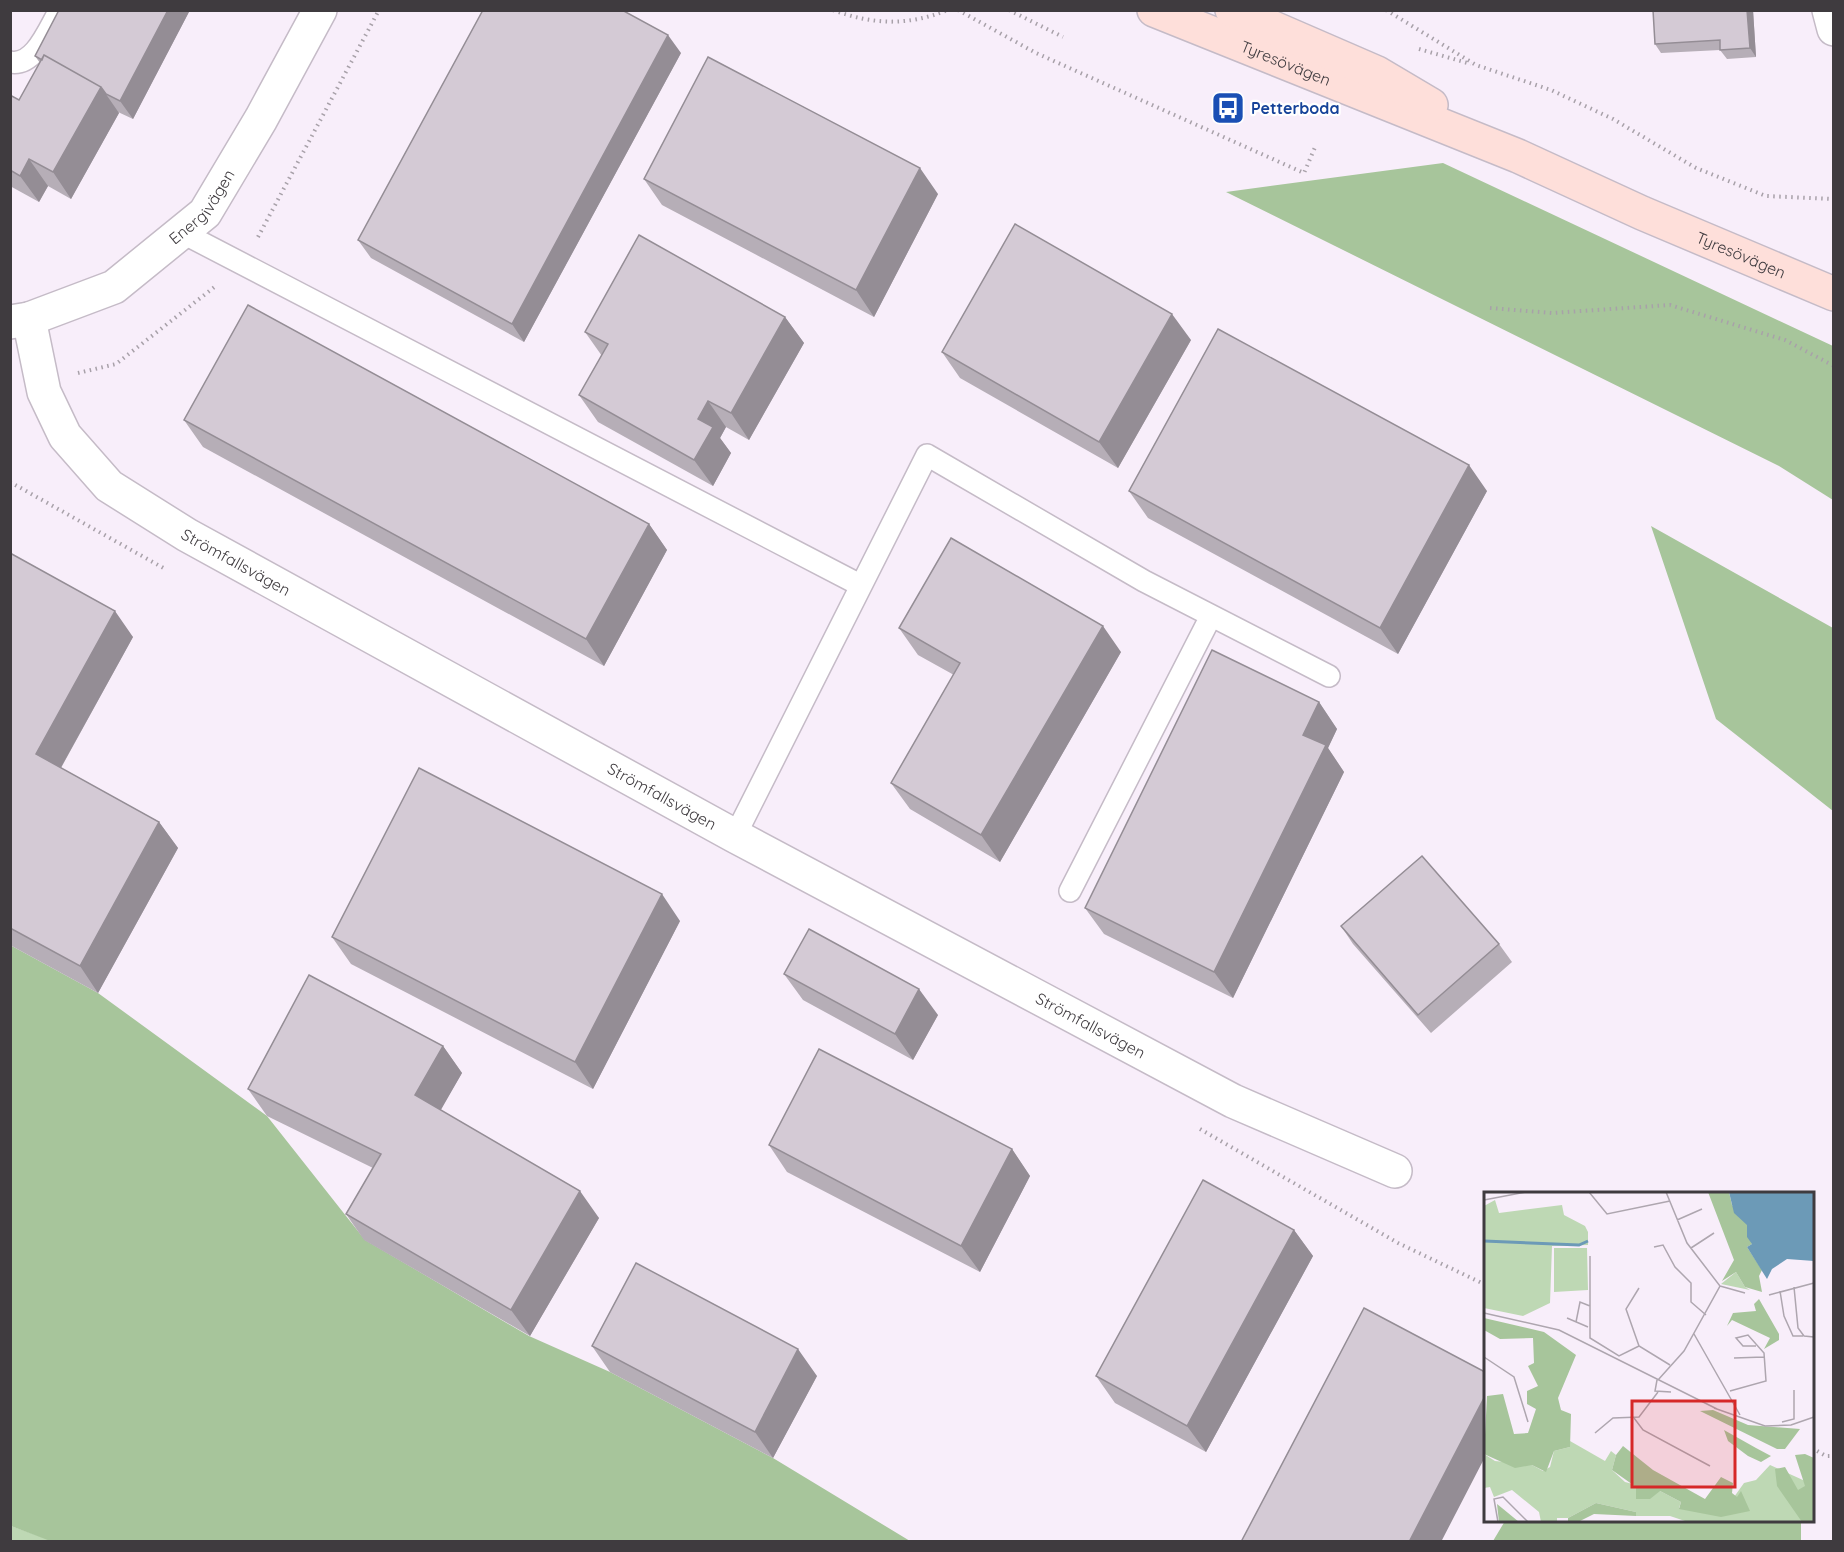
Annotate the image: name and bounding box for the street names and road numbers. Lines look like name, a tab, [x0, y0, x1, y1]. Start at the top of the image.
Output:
street label: Tyresövägen	[1238, 36, 1334, 90]
street label: Energivägen	[165, 166, 239, 248]
street label: Tyresövägen	[1693, 227, 1789, 282]
street label: Strömfallsvägen	[178, 524, 294, 600]
street label: Strömfallsvägen	[604, 758, 720, 834]
street label: Strömfallsvägen	[1032, 988, 1149, 1063]

